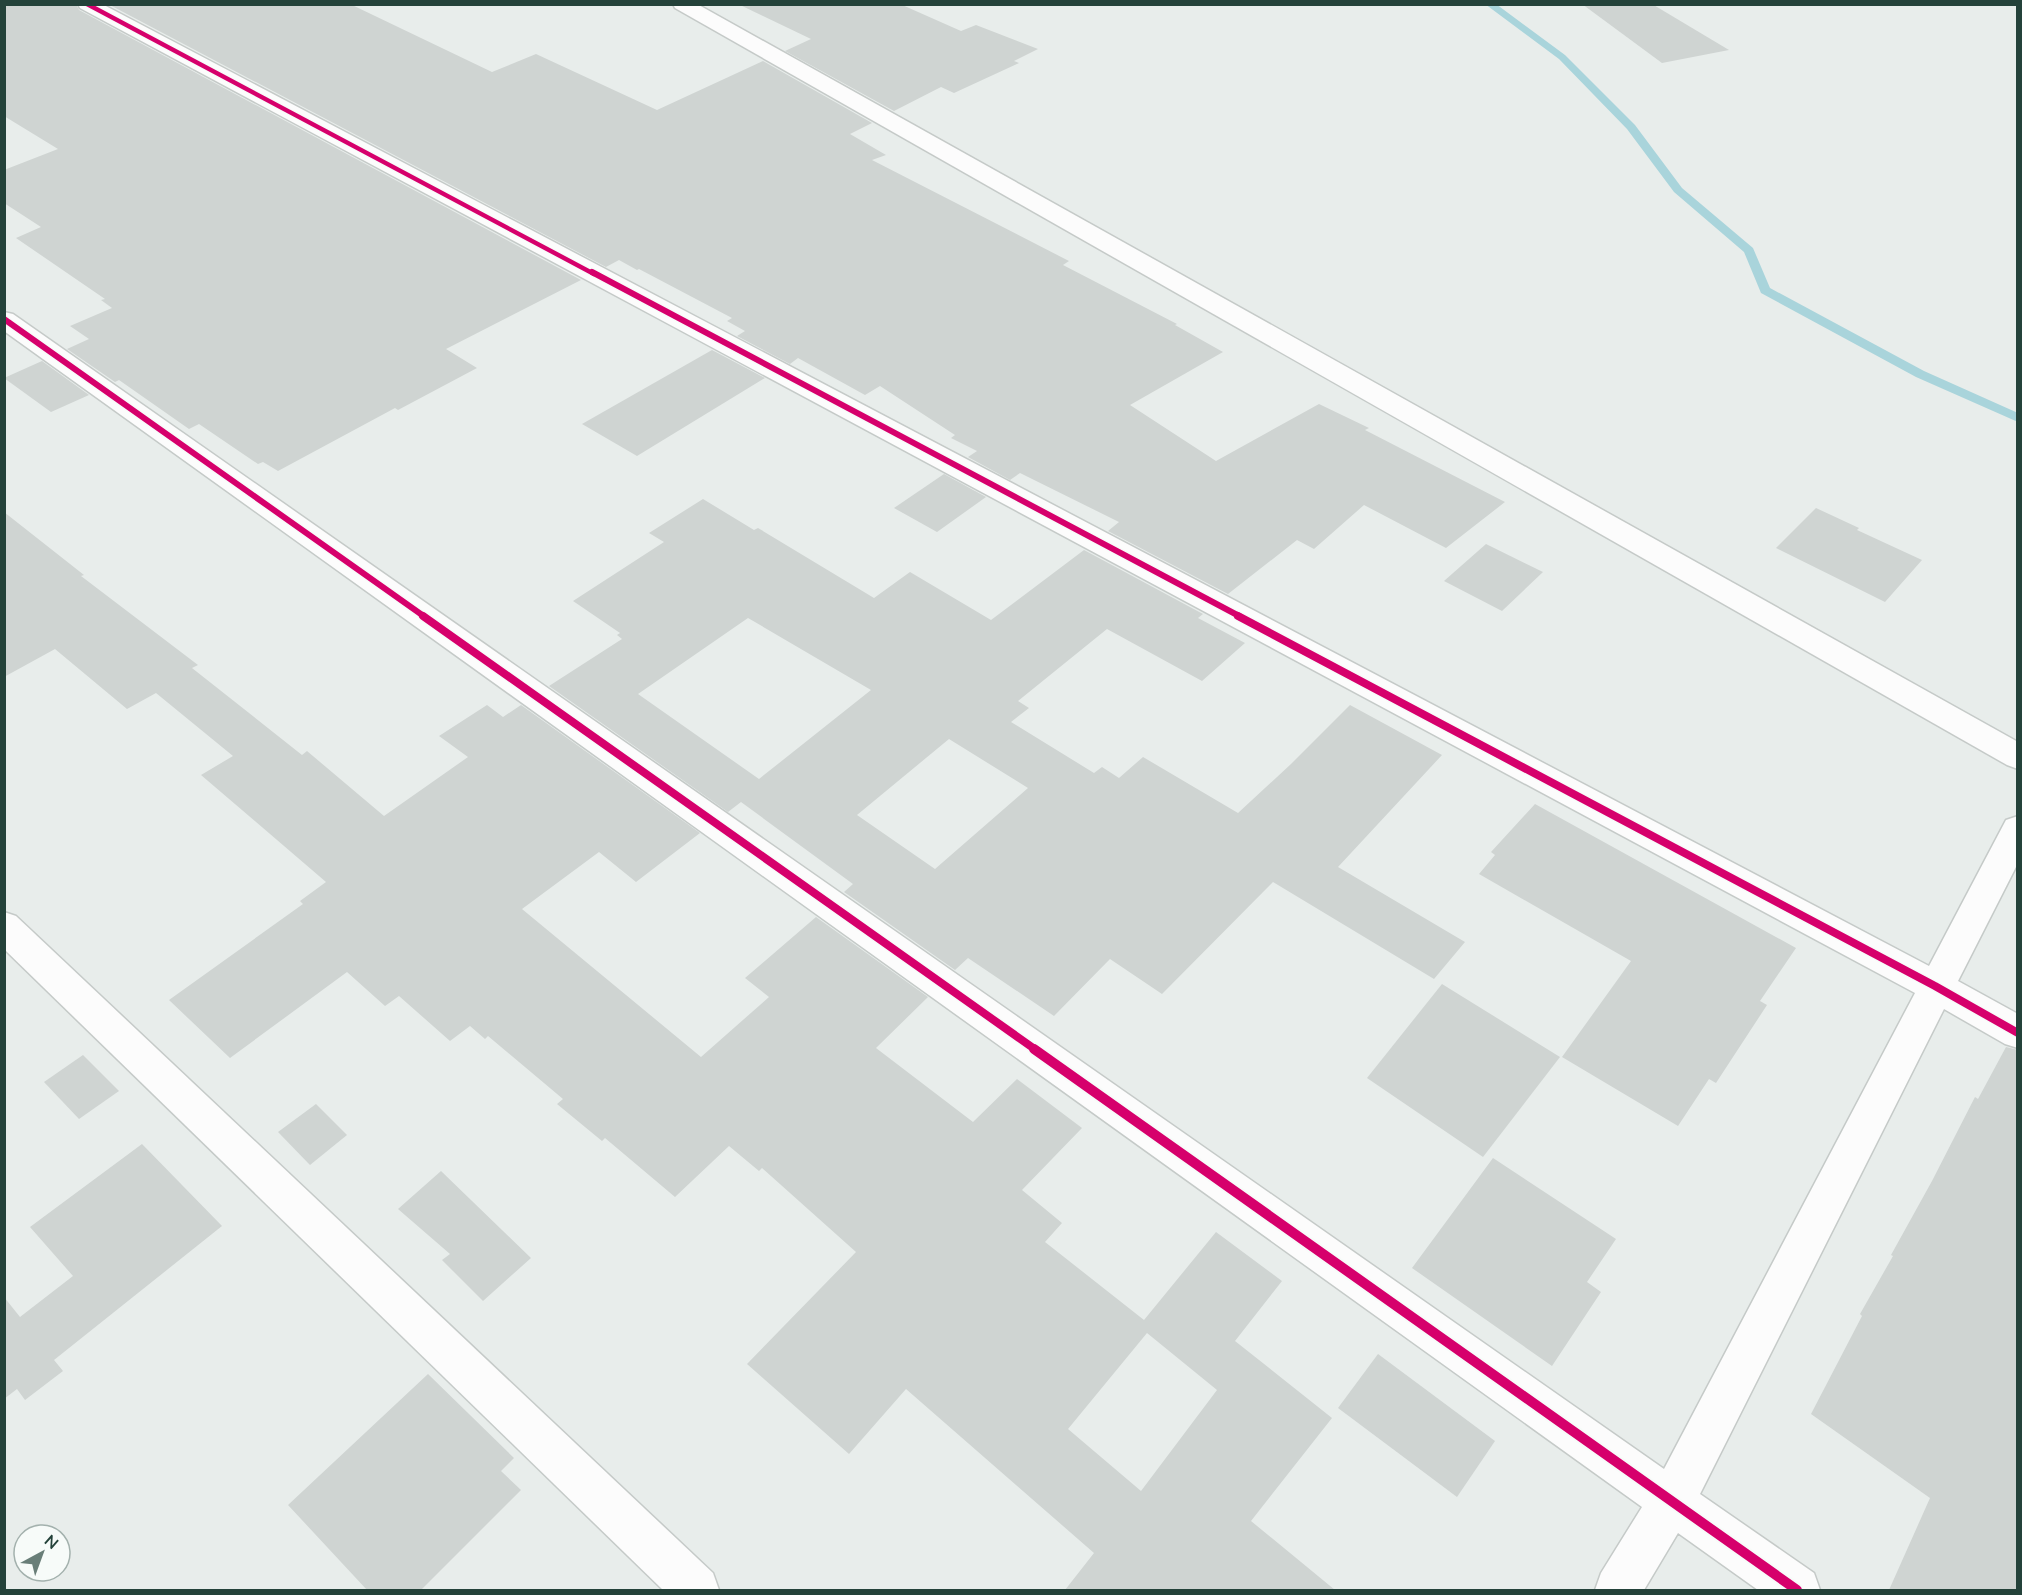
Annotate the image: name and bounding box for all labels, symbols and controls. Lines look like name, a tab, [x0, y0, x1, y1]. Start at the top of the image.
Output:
north arrow	[12, 1523, 72, 1583]
text: N	[41, 1530, 63, 1553]

